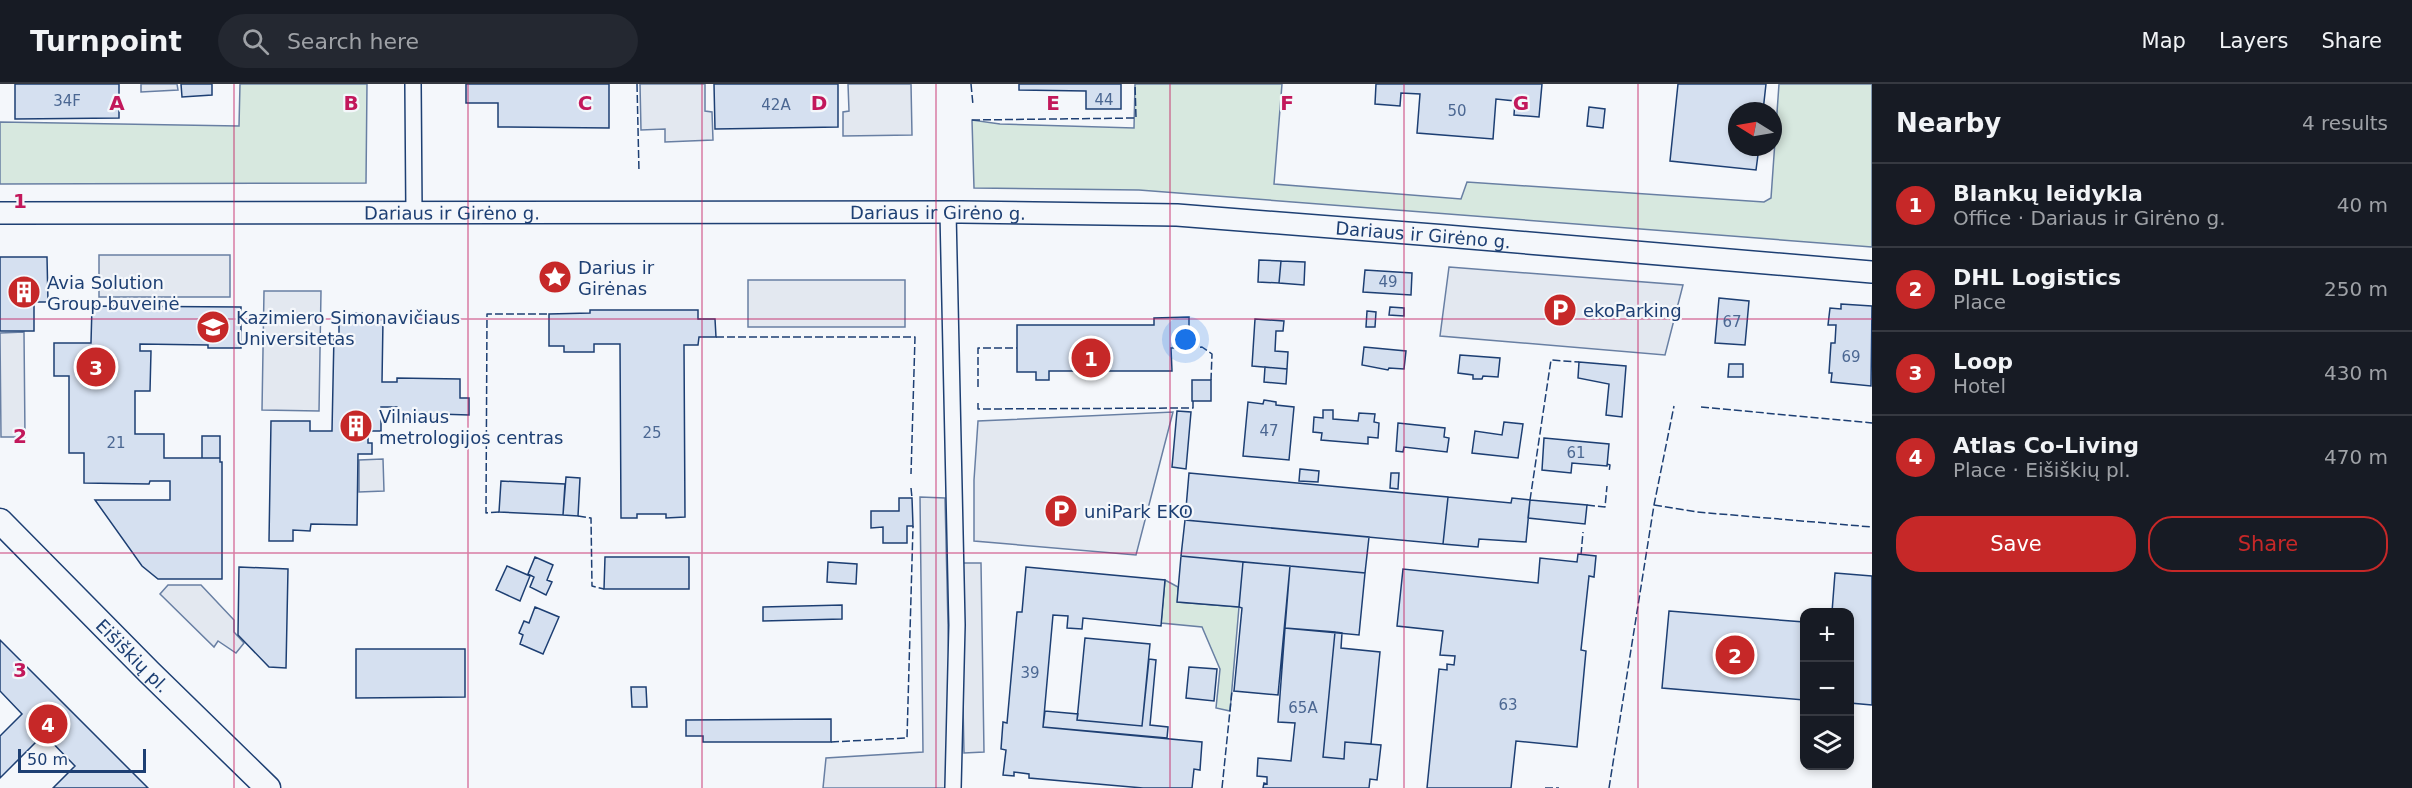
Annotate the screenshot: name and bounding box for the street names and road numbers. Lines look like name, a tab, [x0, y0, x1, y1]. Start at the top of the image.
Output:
street label: Dariaus ir Girėno g.	[850, 201, 1026, 223]
street label: Dariaus ir Girėno g.	[364, 202, 540, 223]
street label: Dariaus ir Girėno g.	[1335, 217, 1512, 252]
street label: Eišiškių pl.	[92, 614, 174, 697]

